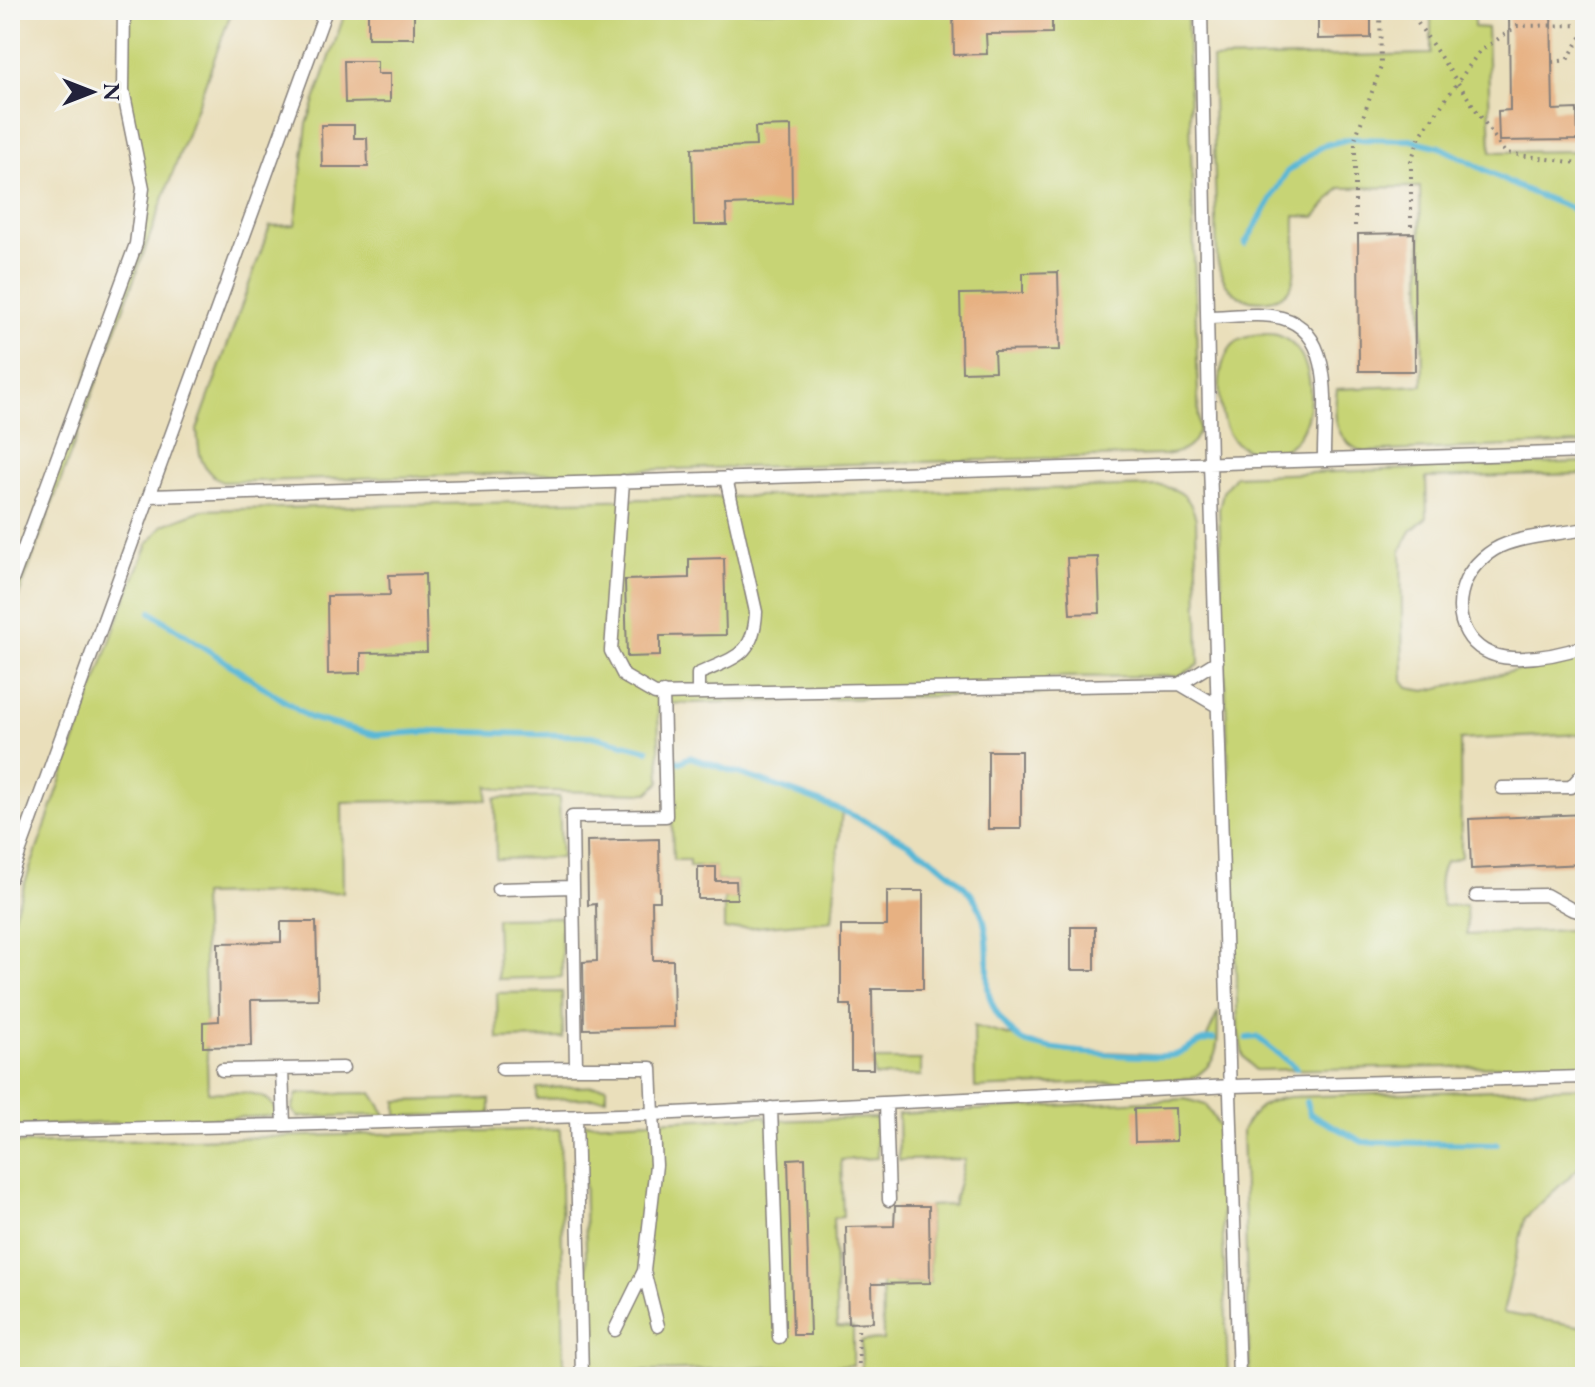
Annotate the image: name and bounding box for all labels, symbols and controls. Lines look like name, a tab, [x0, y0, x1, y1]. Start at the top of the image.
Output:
north arrow	[52, 52, 132, 132]
text: N	[97, 83, 126, 101]

